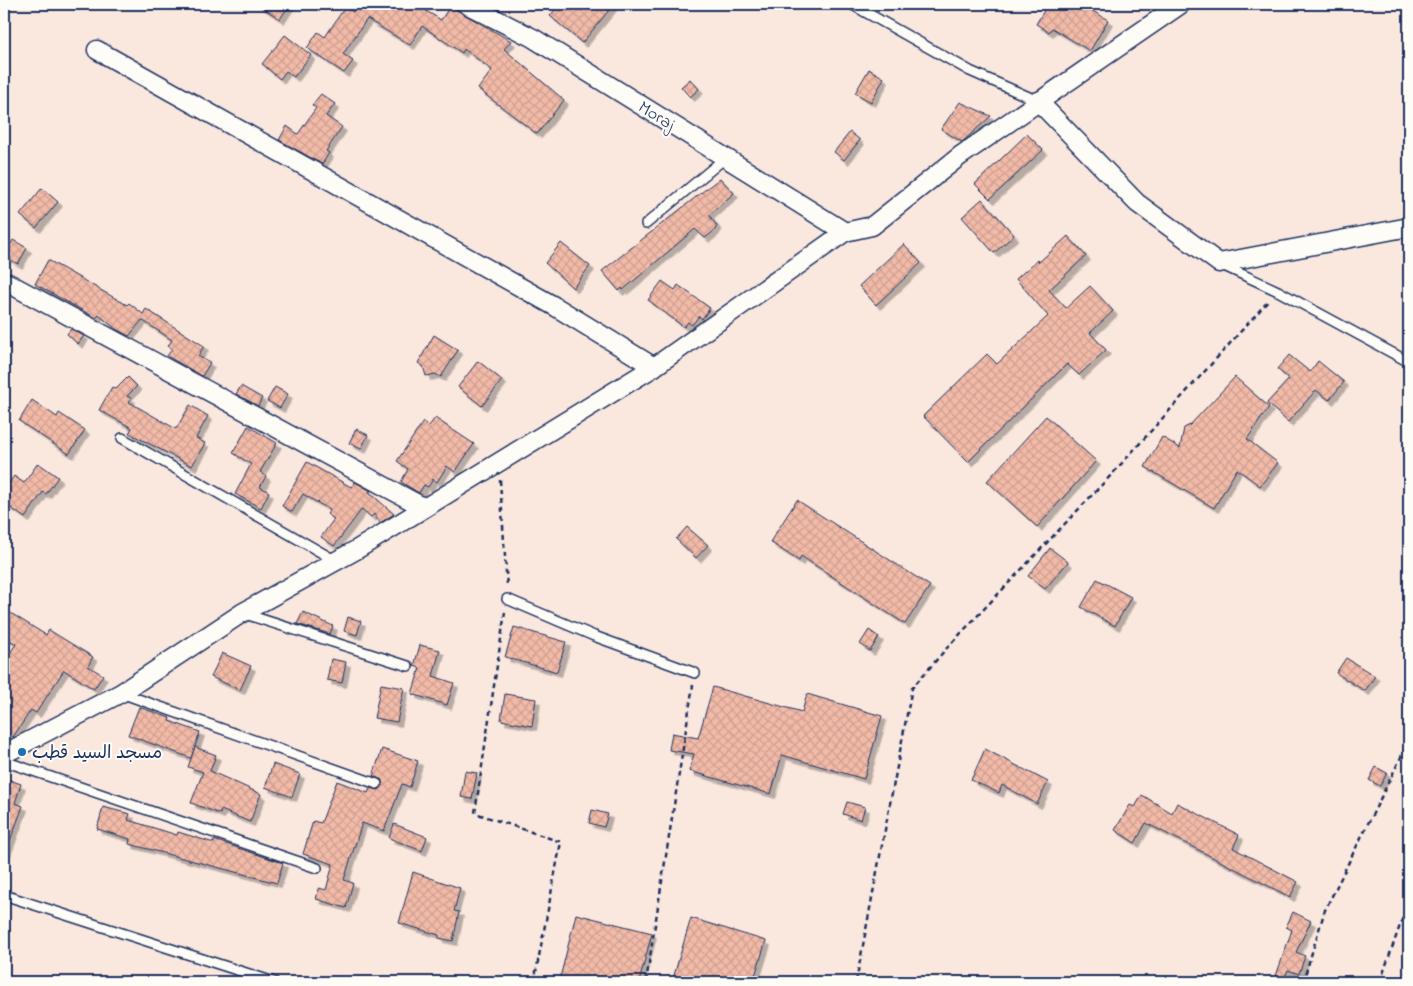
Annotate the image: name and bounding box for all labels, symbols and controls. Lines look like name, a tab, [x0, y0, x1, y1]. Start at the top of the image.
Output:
street label: Moraj	[632, 95, 680, 138]
place label: مسجد السيد قطب	[32, 741, 162, 767]
marker: مسجد السيد قطب	[16, 746, 28, 758]

